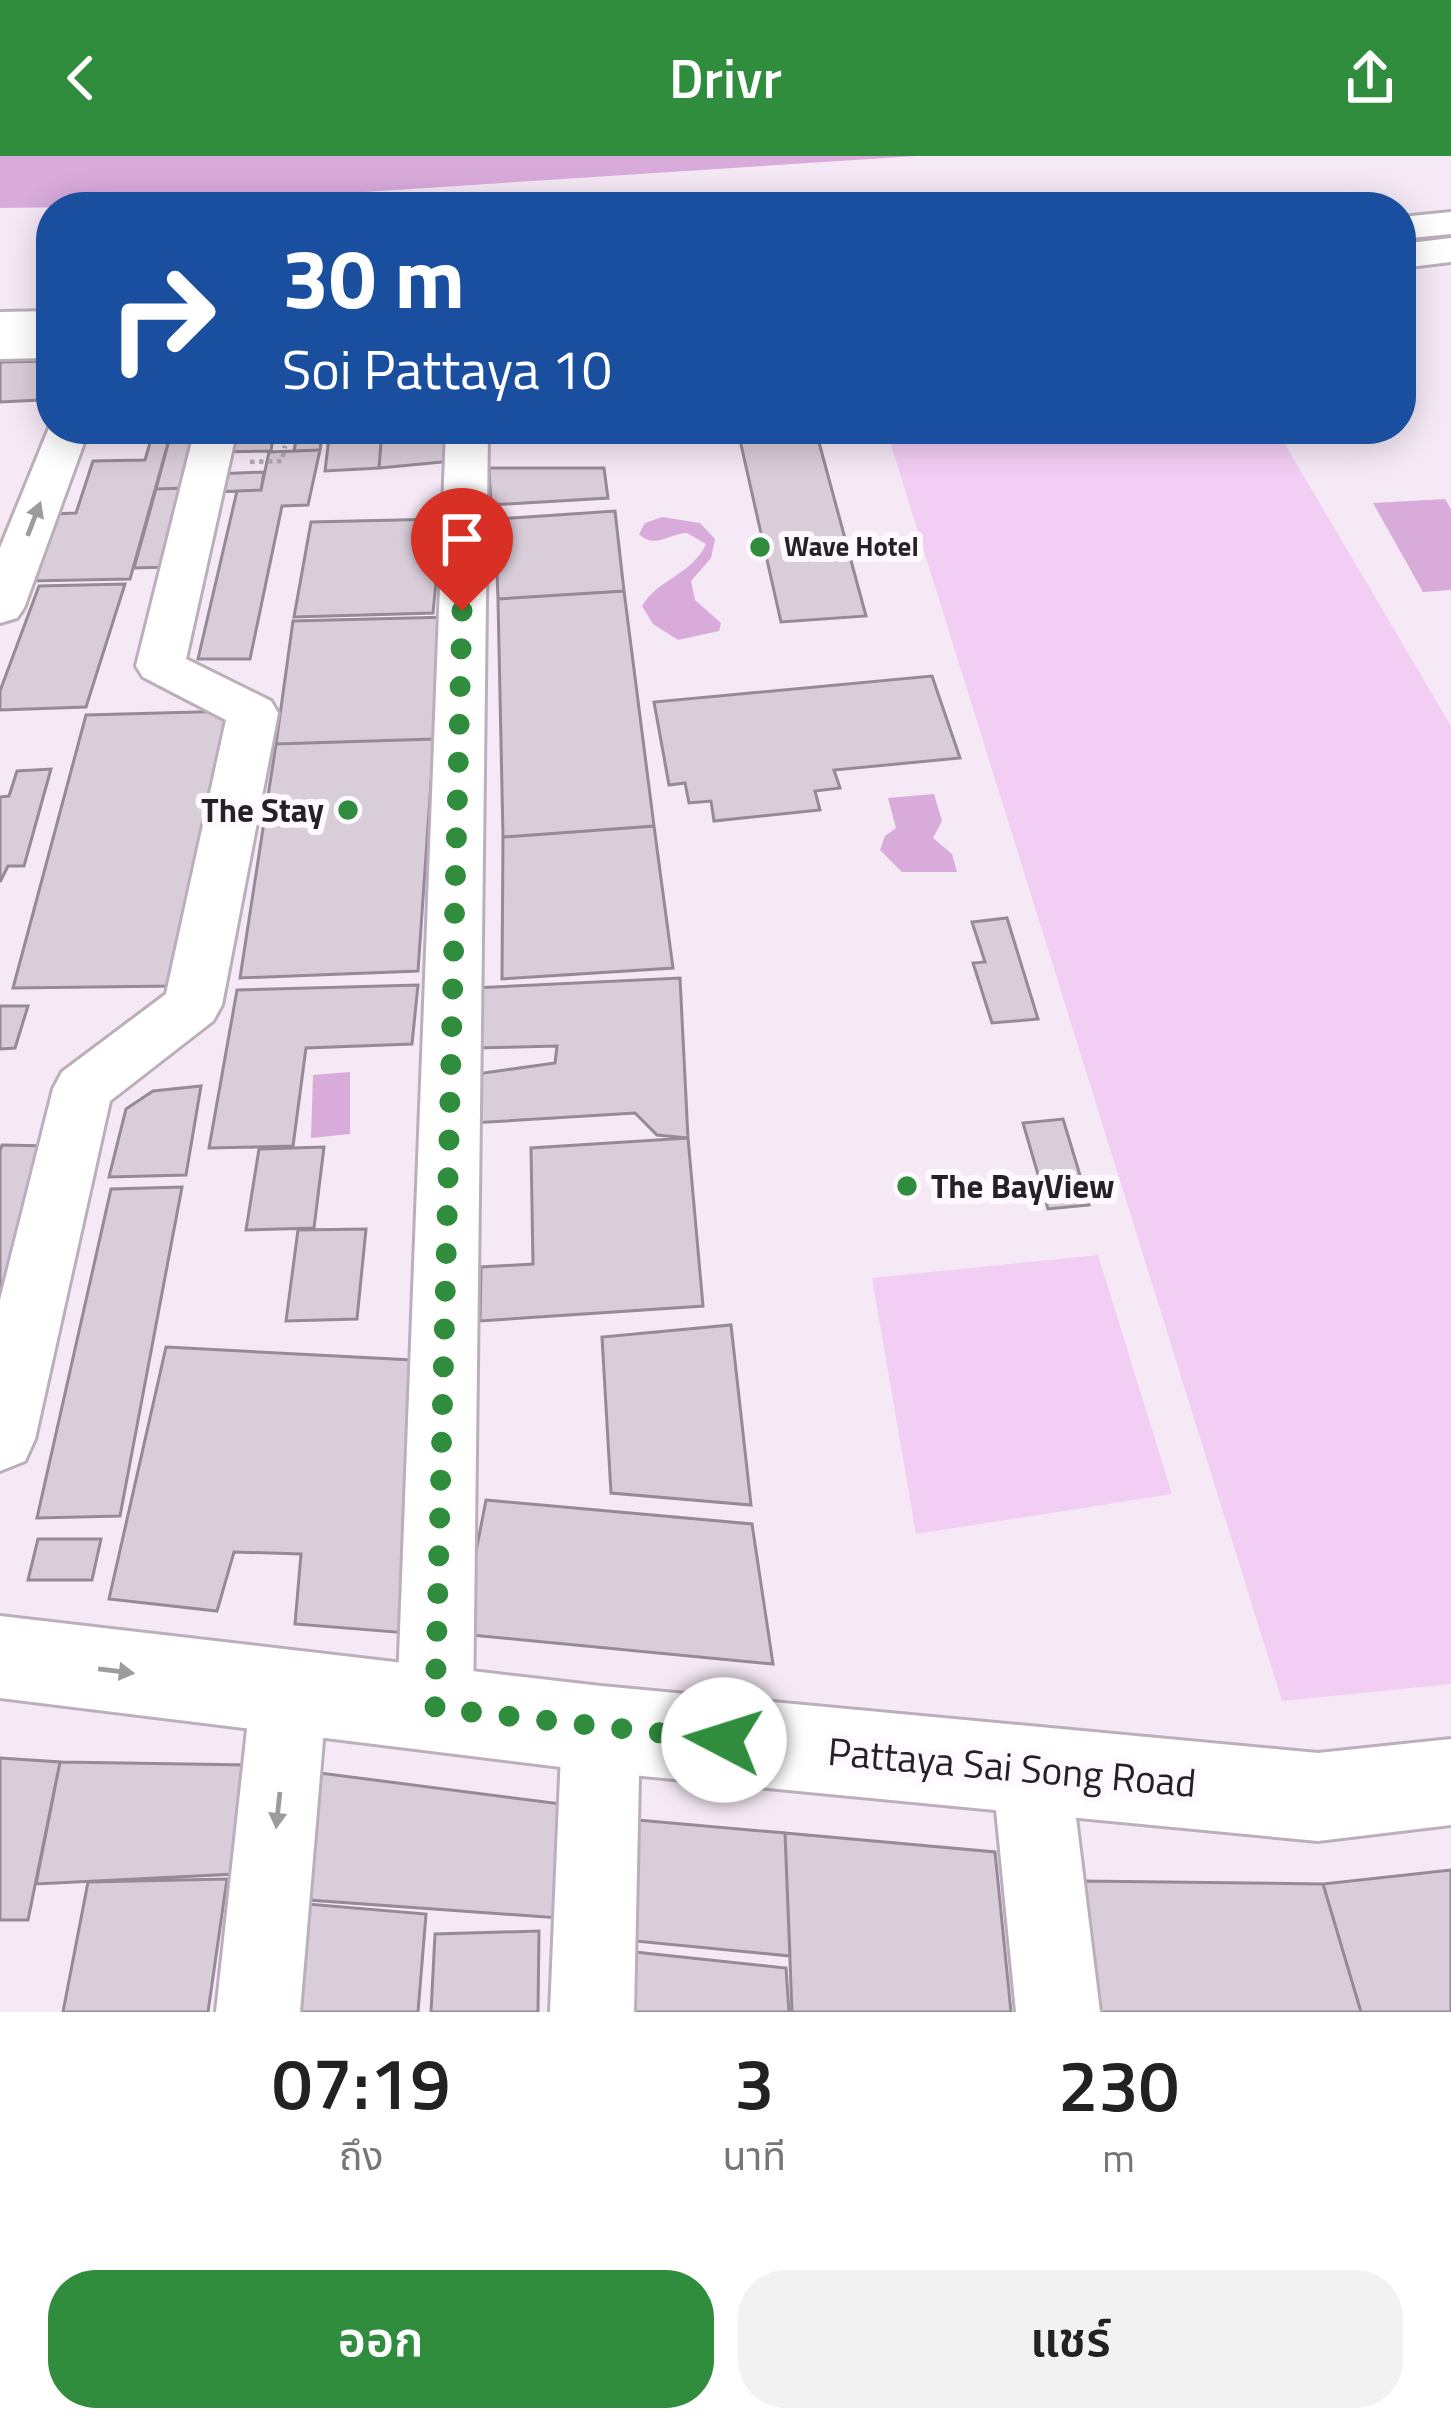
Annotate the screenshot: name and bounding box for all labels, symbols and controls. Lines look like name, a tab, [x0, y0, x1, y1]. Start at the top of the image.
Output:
text: Drivr	[669, 37, 782, 119]
icon: back	[48, 45, 114, 111]
icon: share	[1337, 45, 1403, 111]
text: 30 m	[282, 213, 465, 341]
icon: right	[84, 240, 240, 396]
text: Soi Pattaya 10	[282, 328, 612, 410]
pin	[411, 488, 513, 611]
one-way arrow	[26, 500, 44, 536]
icon: arrive	[429, 506, 495, 572]
place label: Wave Hotel	[784, 525, 919, 566]
marker: Wave Hotel	[747, 534, 773, 560]
place label: The Stay	[201, 785, 324, 835]
marker: The Stay	[335, 797, 361, 823]
place label: The BayView	[931, 1161, 1114, 1211]
marker: The BayView	[894, 1173, 920, 1199]
one-way arrow	[98, 1662, 135, 1681]
position arrow	[661, 1677, 787, 1803]
street label: Pattaya Sai Song Road	[826, 1721, 1199, 1812]
one-way arrow	[268, 1791, 287, 1829]
text: 07:19	[272, 2027, 451, 2137]
text: 3	[734, 2027, 774, 2137]
text: 230	[1058, 2029, 1179, 2139]
text: ถึง	[339, 2126, 383, 2185]
text: นาที	[723, 2126, 786, 2185]
text: m	[1102, 2128, 1135, 2187]
button: ออก	[48, 2270, 714, 2408]
button: แชร์	[738, 2270, 1403, 2408]

